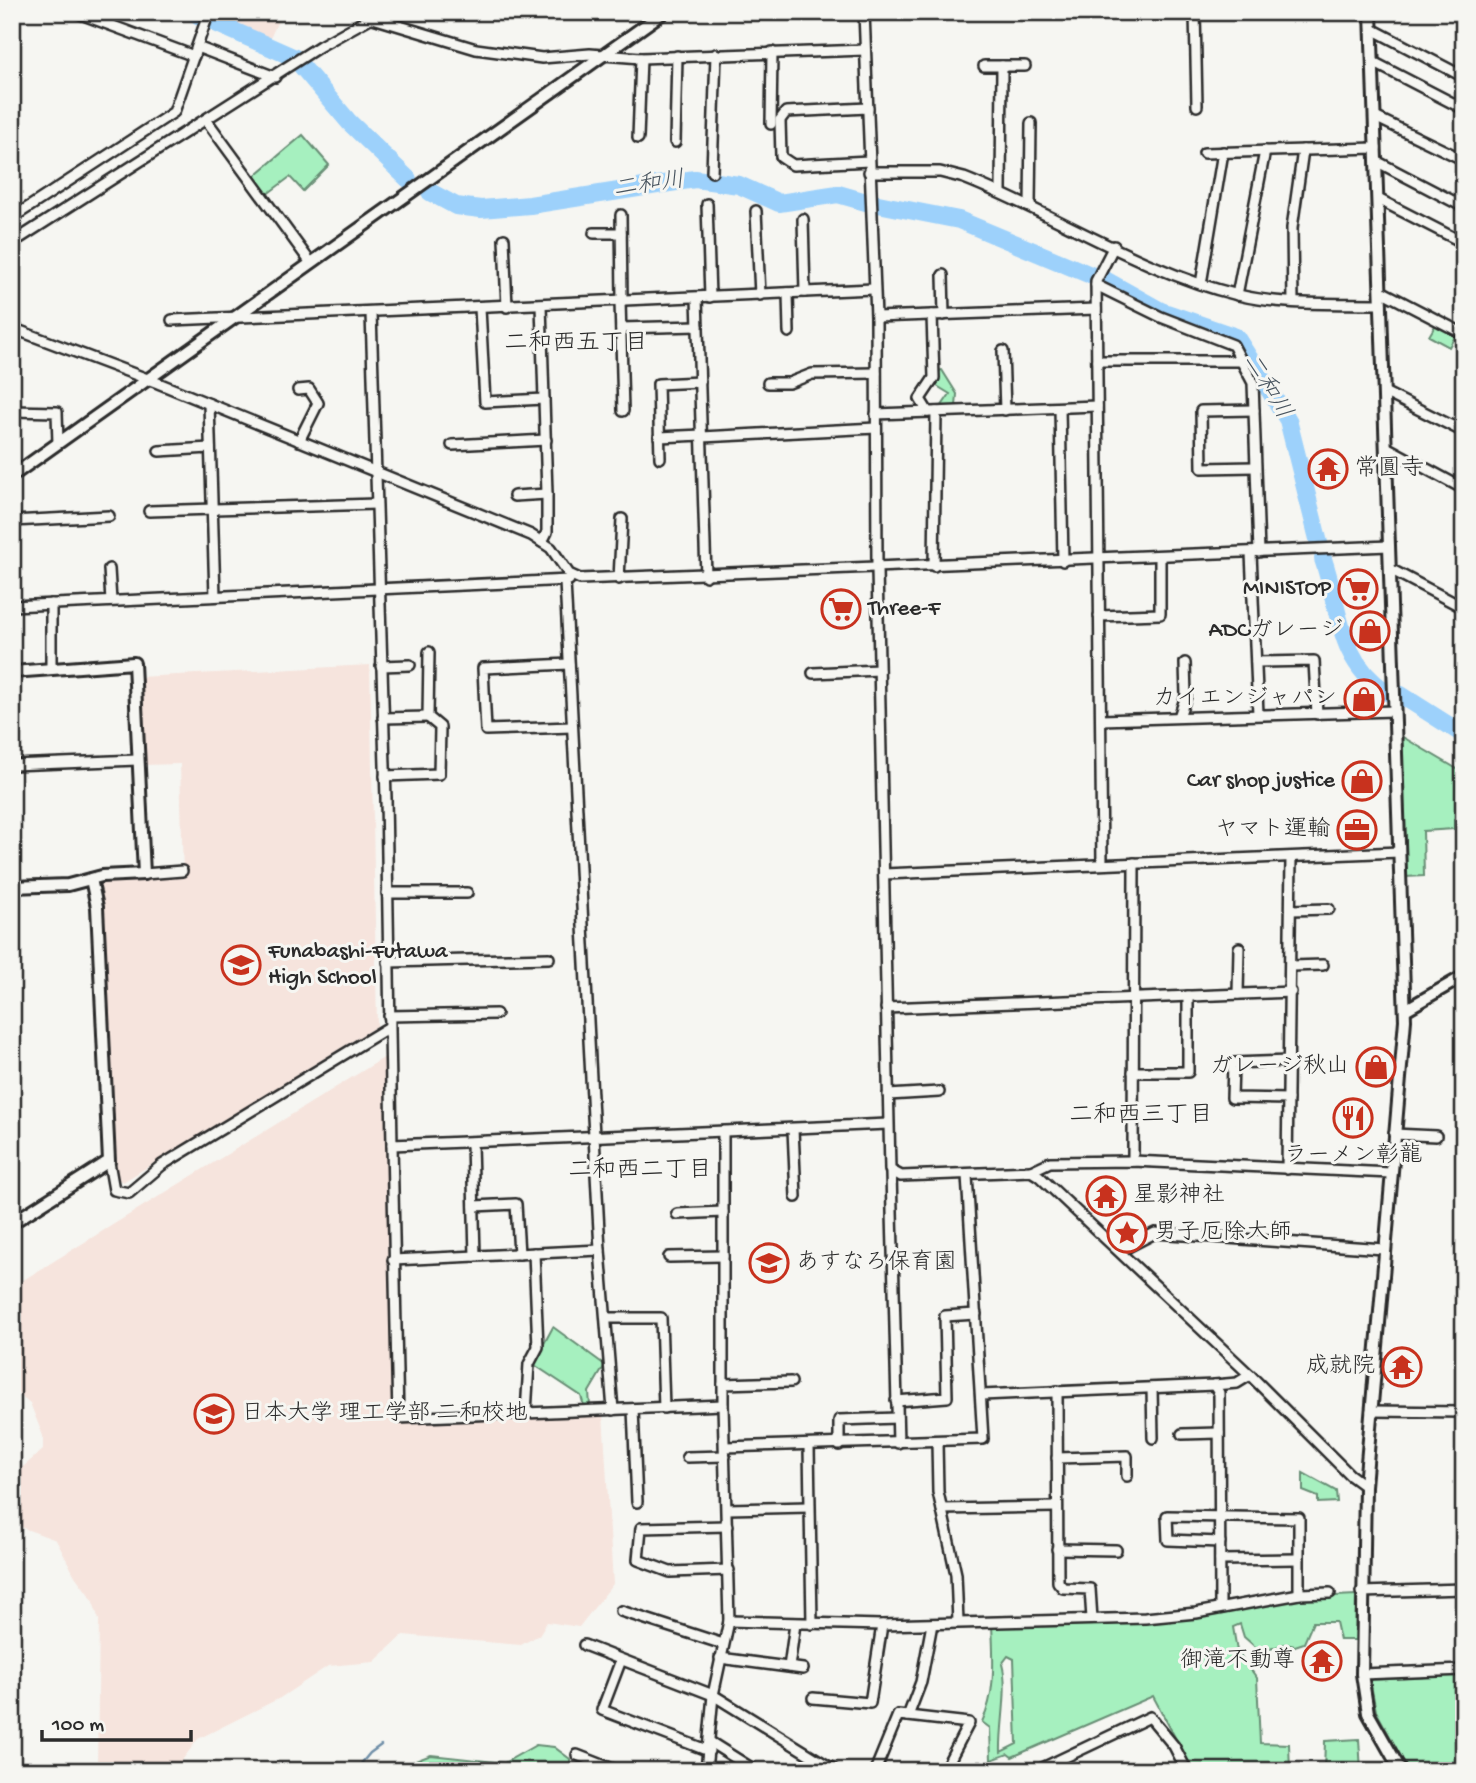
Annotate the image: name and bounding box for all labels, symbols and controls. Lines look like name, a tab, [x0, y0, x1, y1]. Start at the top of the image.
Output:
water label: 二和川	[611, 167, 687, 205]
district label: 二和西五丁目	[504, 330, 648, 359]
water label: 二和川	[1235, 349, 1297, 425]
temple icon: 常圓寺	[1307, 448, 1349, 490]
place label: 常圓寺	[1355, 455, 1424, 483]
supermarket icon: MINISTOP	[1337, 568, 1379, 610]
place label: MINISTOP	[1243, 576, 1331, 603]
supermarket icon: Three-F	[820, 588, 862, 630]
place label: Three-F	[866, 596, 941, 623]
shop icon: ADCガレージ	[1349, 610, 1391, 652]
place label: ADCガレージ	[1209, 618, 1343, 645]
shop icon: カイエンジャパン	[1343, 678, 1385, 720]
place label: カイエンジャパン	[1153, 686, 1337, 713]
shop icon: Car shop justice	[1341, 760, 1383, 802]
place label: Car shop justice	[1187, 768, 1336, 795]
office icon: ヤマト運輸	[1336, 809, 1378, 851]
place label: ヤマト運輸	[1215, 816, 1330, 844]
place label: Funabashi-Futawa High School	[267, 939, 449, 992]
school or university icon: Funabashi-Futawa High School	[220, 944, 262, 986]
shop icon: ガレージ秋山	[1355, 1046, 1397, 1088]
place label: ガレージ秋山	[1210, 1053, 1349, 1081]
restaurant icon: ラーメン彰龍	[1332, 1097, 1374, 1139]
district label: 二和西三丁目	[1069, 1102, 1213, 1131]
place label: ラーメン彰龍	[1284, 1142, 1422, 1170]
district label: 二和西二丁目	[568, 1157, 712, 1186]
temple icon: 星影神社	[1085, 1175, 1127, 1217]
place label: 星影神社	[1133, 1182, 1225, 1210]
place icon: 男子厄除大師	[1106, 1212, 1148, 1254]
place label: 男子厄除大師	[1154, 1220, 1292, 1247]
school or university icon: あすなろ保育園	[748, 1242, 790, 1284]
place label: あすなろ保育園	[796, 1249, 957, 1277]
temple icon: 成就院	[1381, 1346, 1423, 1388]
place label: 成就院	[1306, 1353, 1375, 1381]
school or university icon: 日本大学 理工学部 二和校地	[193, 1393, 235, 1435]
place label: 日本大学 理工学部 二和校地	[241, 1400, 528, 1428]
temple icon: 御滝不動尊	[1301, 1640, 1343, 1682]
place label: 御滝不動尊	[1180, 1647, 1295, 1675]
scale bar	[42, 1699, 191, 1743]
text: 100 m	[51, 1714, 104, 1739]

